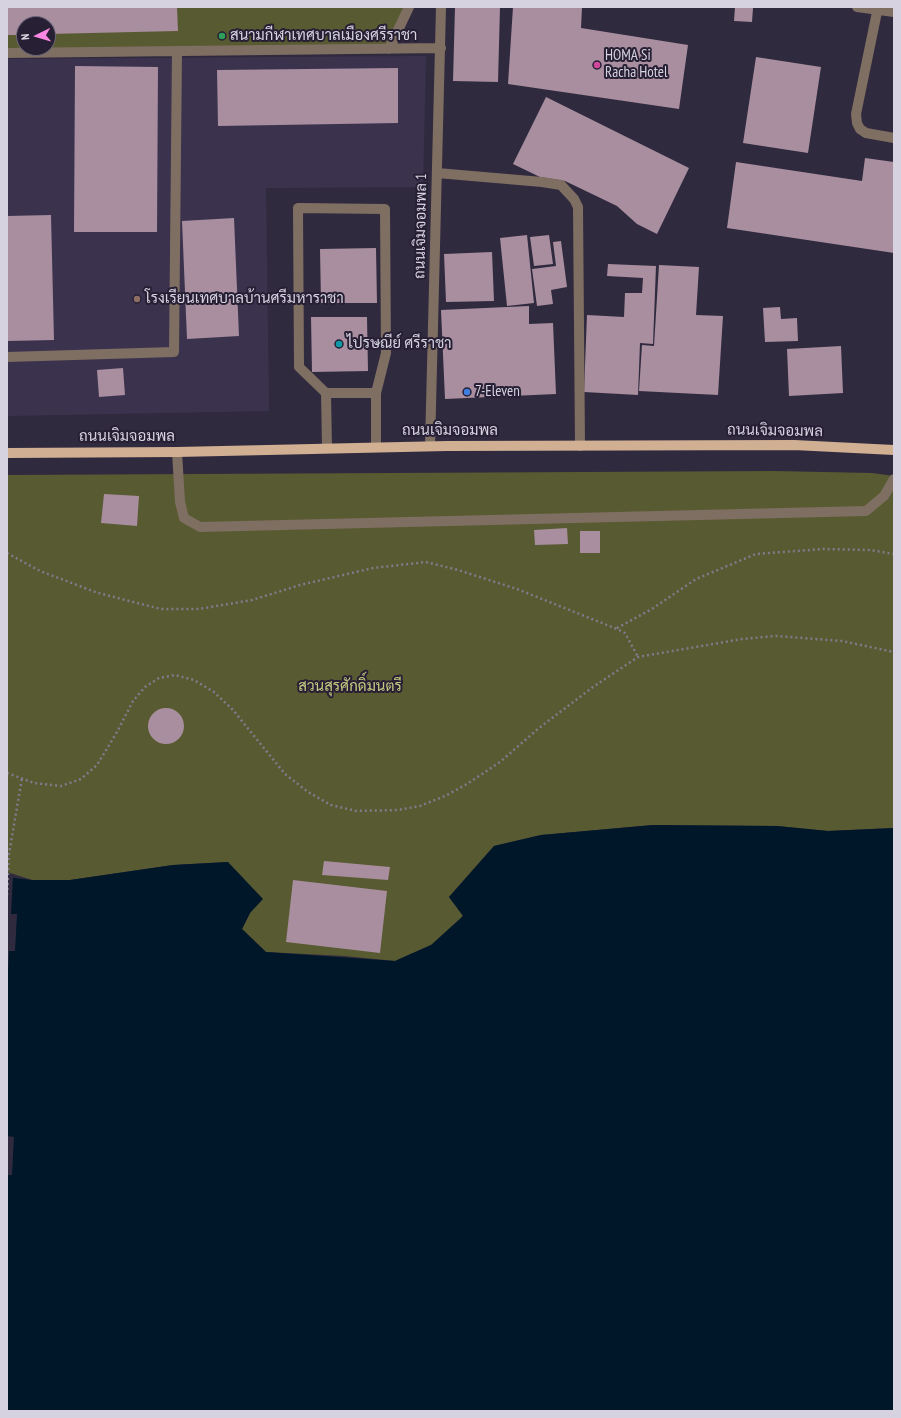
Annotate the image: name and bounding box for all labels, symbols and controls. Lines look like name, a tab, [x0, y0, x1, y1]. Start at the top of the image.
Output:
north arrow	[16, 16, 56, 56]
place label: สนามกีฬาเทศบาลเมืองศรีราชา	[230, 27, 417, 45]
marker: สนามกีฬาเทศบาลเมืองศรีราชา	[217, 31, 227, 41]
text: N	[18, 33, 32, 41]
place label: HOMA Si Racha Hotel	[605, 47, 668, 82]
marker: HOMA Si Racha Hotel	[592, 60, 602, 70]
street label: ถนนเจิมจอมพล 1	[411, 173, 431, 279]
place label: โรงเรียนเทศบาลบ้านศรีมหาราชา	[145, 290, 344, 308]
marker: โรงเรียนเทศบาลบ้านศรีมหาราชา	[132, 294, 142, 304]
place label: ไปรษณีย์ ศรีราชา	[347, 335, 452, 353]
marker: ไปรษณีย์ ศรีราชา	[334, 339, 344, 349]
place label: 7-Eleven	[475, 383, 520, 401]
marker: 7-Eleven	[462, 387, 472, 397]
street label: ถนนเจิมจอมพล	[727, 421, 823, 441]
street label: ถนนเจิมจอมพล	[402, 422, 498, 440]
street label: ถนนเจิมจอมพล	[79, 428, 175, 446]
park label: สวนสุรศักดิ์มนตรี	[298, 678, 402, 696]

